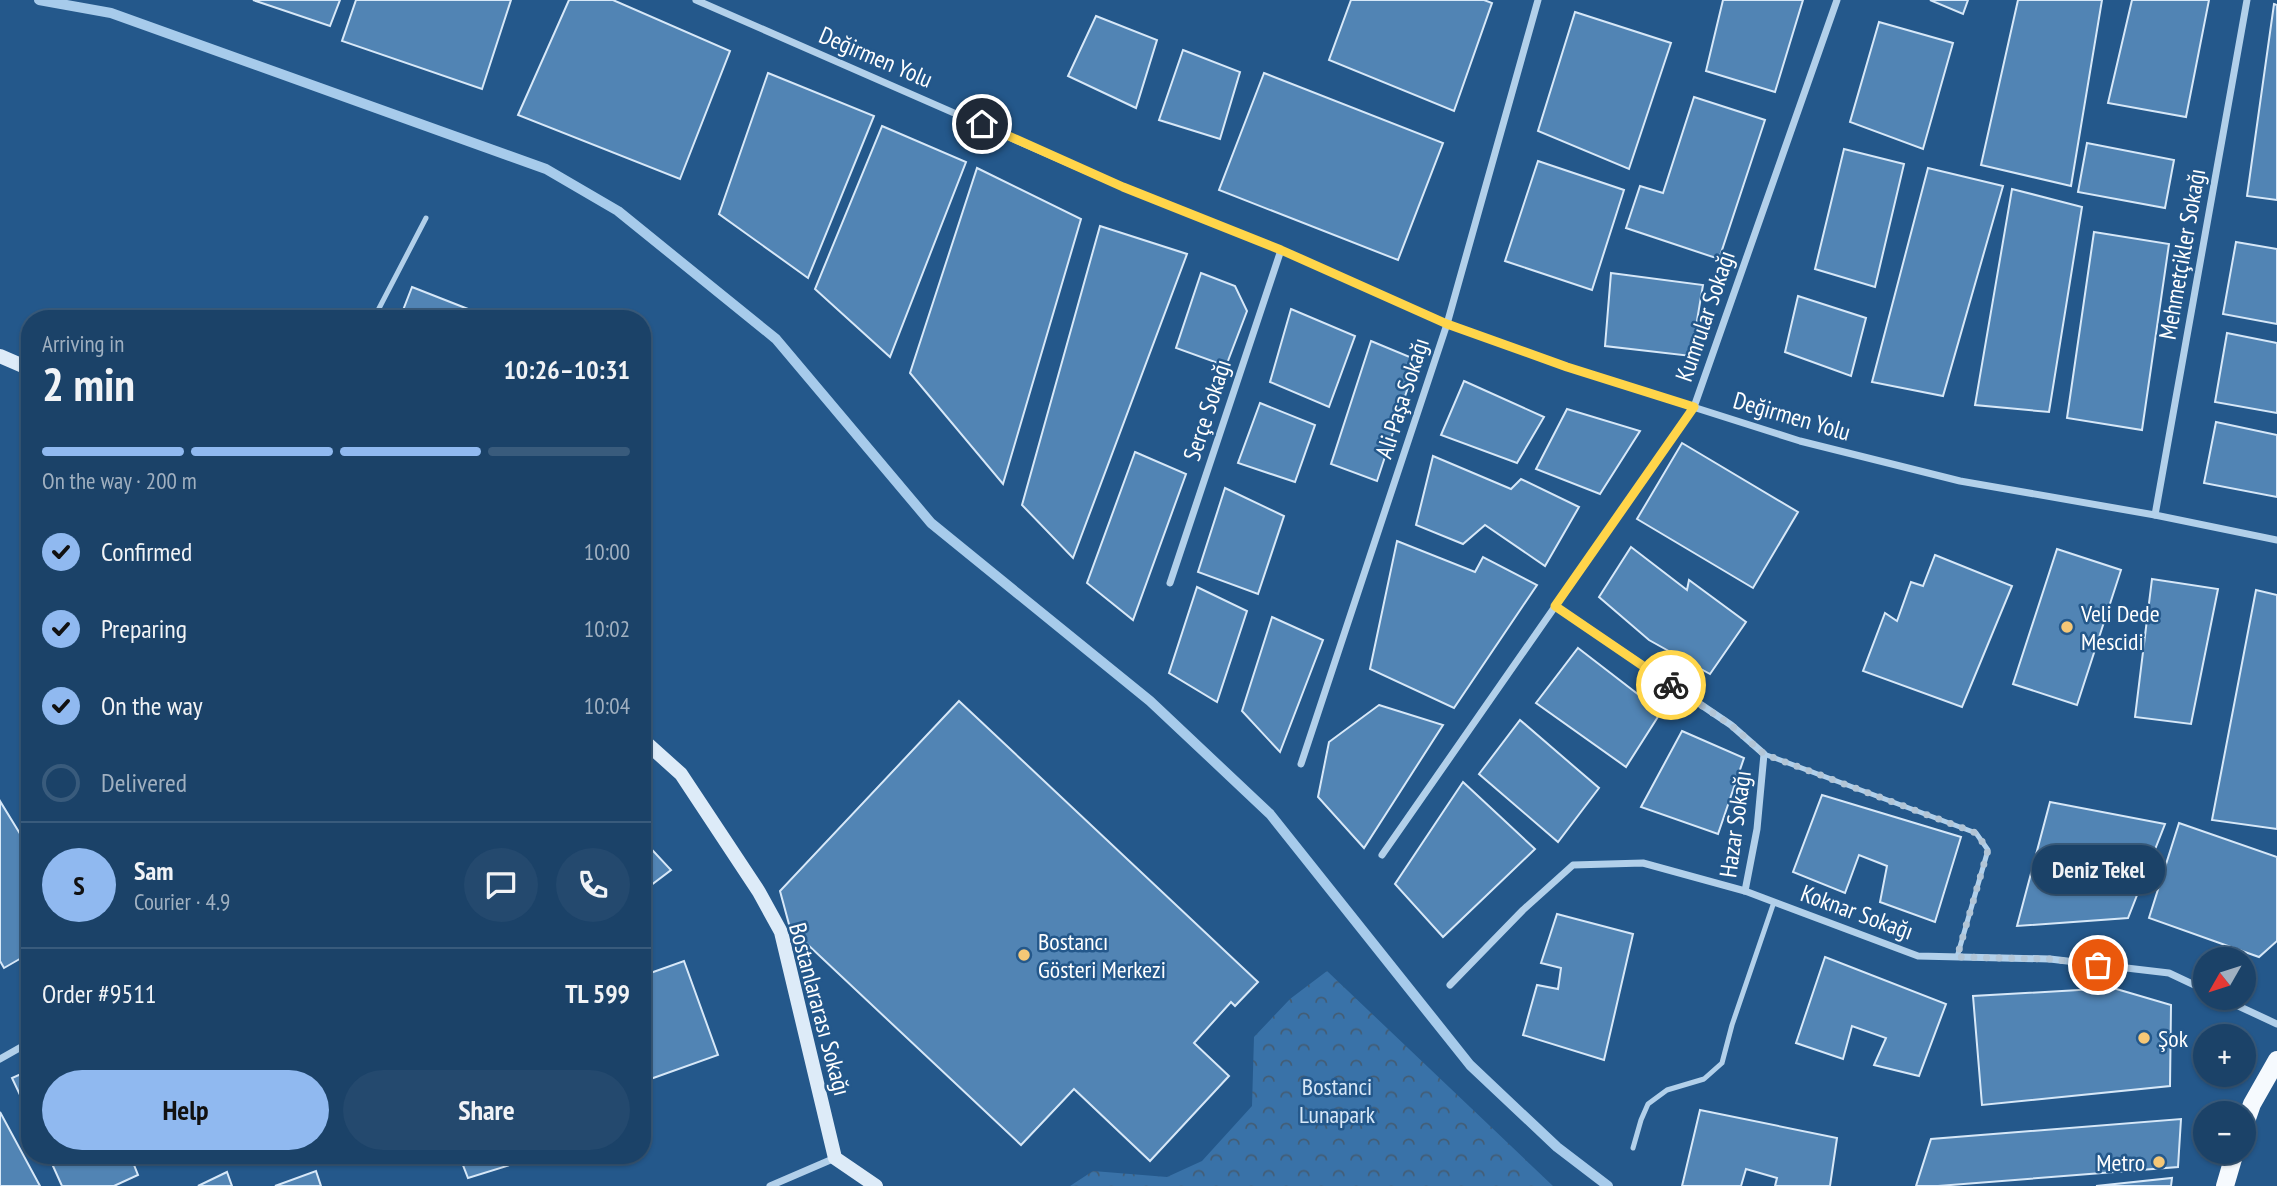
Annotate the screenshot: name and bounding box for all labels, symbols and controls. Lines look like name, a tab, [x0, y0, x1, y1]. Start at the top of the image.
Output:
street label: Değirmen Yolu	[814, 19, 938, 95]
pin	[952, 94, 1012, 154]
icon: home	[963, 105, 1001, 143]
street label: Mehmetçikler Sokağı	[2152, 166, 2212, 342]
street label: Kumrular Sokağı	[1668, 246, 1742, 386]
text: Arriving in	[42, 329, 124, 358]
street label: Ali Paşa Sokağı	[1368, 334, 1436, 462]
text: 10:26–10:31	[503, 353, 630, 386]
text: 2 min	[42, 354, 135, 414]
street label: Serçe Sokağı	[1176, 355, 1238, 465]
street label: Değirmen Yolu	[1730, 384, 1854, 448]
text: On the way · 200 m	[42, 466, 197, 495]
icon: check	[42, 533, 80, 571]
text: Confirmed	[101, 535, 192, 568]
text: 10:00	[584, 537, 630, 566]
place label: Veli Dede Mescidi	[2080, 598, 2160, 657]
icon: check	[42, 610, 80, 648]
text: Preparing	[101, 612, 187, 645]
text: 10:02	[584, 614, 630, 643]
marker: Veli Dede Mescidi	[2059, 619, 2075, 635]
courier	[1636, 650, 1706, 720]
icon: bike	[1652, 666, 1690, 704]
icon: check	[42, 687, 80, 725]
text: On the way	[101, 689, 203, 722]
text: 10:04	[584, 691, 630, 720]
text: Delivered	[101, 766, 187, 799]
street label: Hazar Sokağı	[1712, 769, 1758, 879]
callout: Deniz Tekel	[2032, 846, 2164, 895]
button: chat	[464, 848, 538, 922]
button: phone	[556, 848, 630, 922]
text: Sam	[134, 854, 173, 887]
text: Deniz Tekel	[2052, 855, 2145, 884]
text: S	[73, 869, 85, 902]
street label: Koknar Sokağı	[1796, 877, 1918, 947]
text: Courier · 4.9	[134, 887, 230, 916]
street label: Bostanlararası Sokağı	[782, 919, 858, 1099]
place label: Bostancı Gösteri Merkezi	[1038, 926, 1166, 985]
pin	[2068, 935, 2128, 995]
icon: bag	[2079, 946, 2117, 984]
marker: Bostancı Gösteri Merkezi	[1016, 947, 1032, 963]
north arrow	[2193, 947, 2256, 1010]
map controls	[2193, 947, 2256, 1164]
text: Order #9511	[42, 977, 157, 1010]
text: TL 599	[565, 977, 630, 1010]
place label: Şok	[2158, 1023, 2189, 1054]
button: +	[2193, 1024, 2256, 1087]
marker: Şok	[2136, 1030, 2152, 1046]
button: Help	[42, 1070, 329, 1150]
button: Share	[343, 1070, 630, 1150]
park label: Bostanci Lunapark	[1299, 1071, 1376, 1130]
button: −	[2193, 1101, 2256, 1164]
place label: Metro	[2096, 1147, 2145, 1178]
marker: Metro	[2151, 1154, 2167, 1170]

